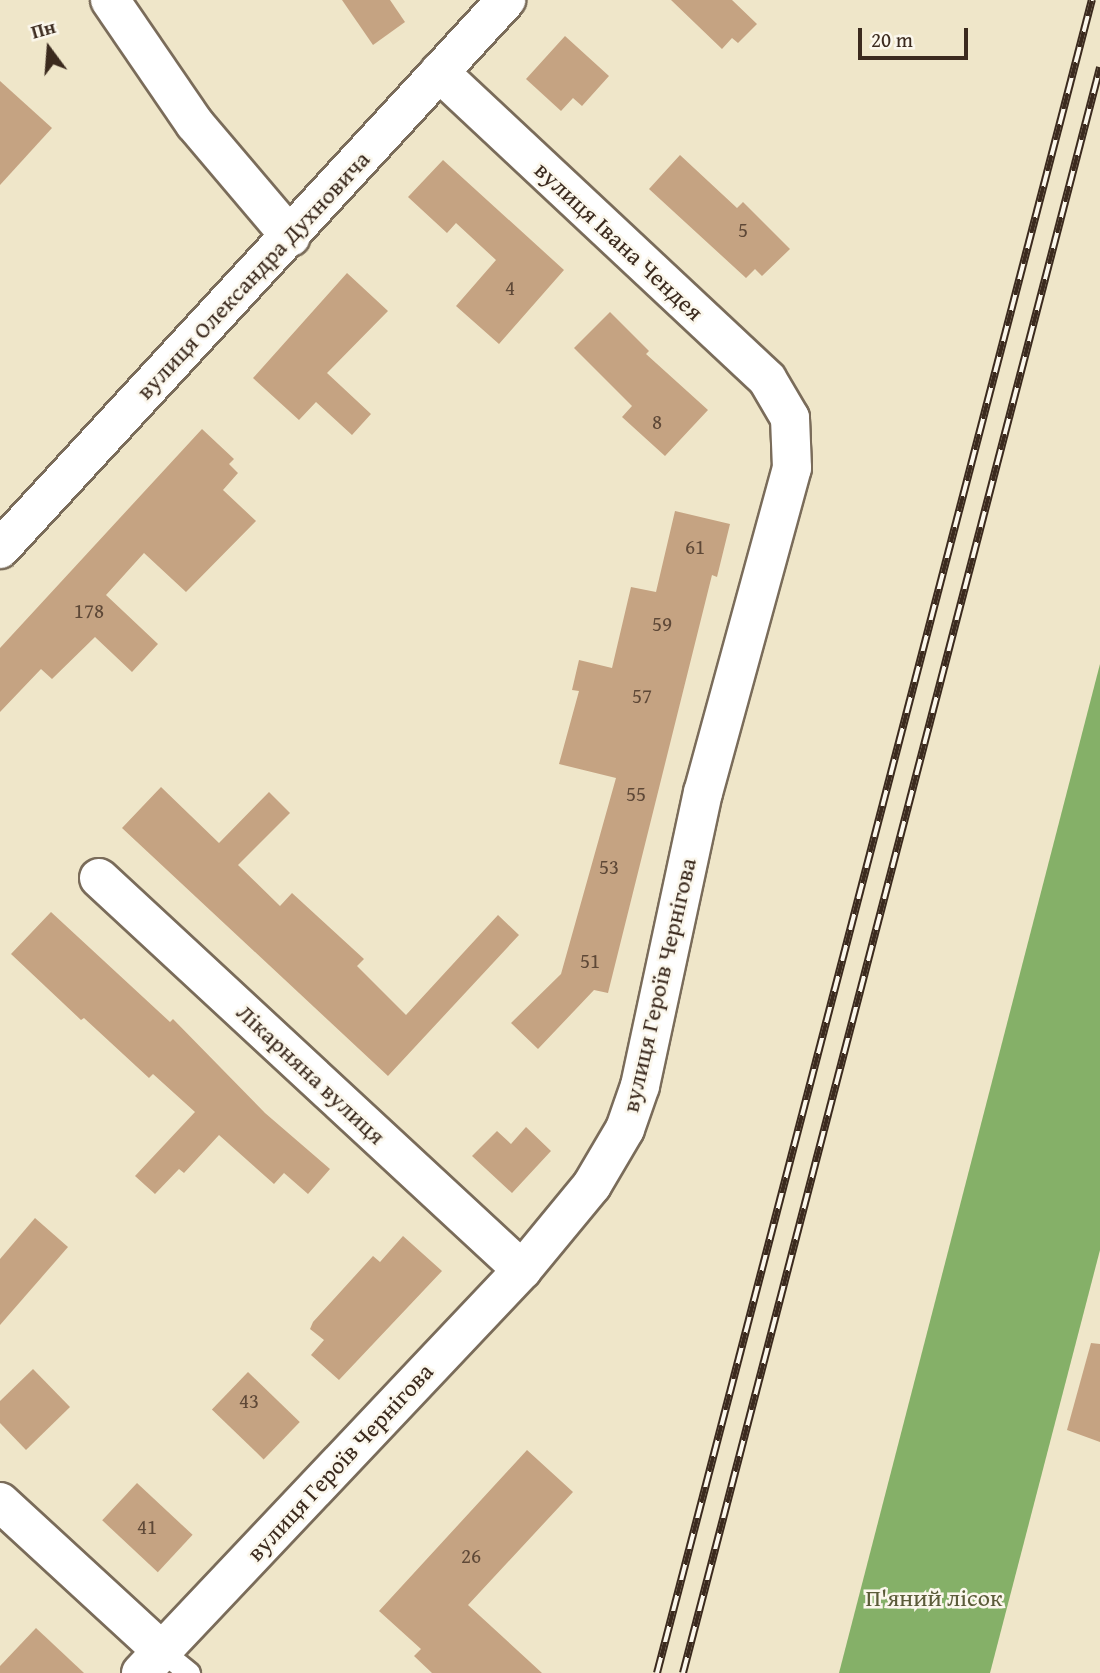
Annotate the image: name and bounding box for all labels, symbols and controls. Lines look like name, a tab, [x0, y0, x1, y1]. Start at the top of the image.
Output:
text: Пн	[28, 12, 59, 46]
north arrow	[14, 14, 84, 84]
scale bar	[862, 14, 972, 58]
text: 20 m	[871, 24, 913, 55]
street label: вулиця Олександра Духновича	[130, 145, 376, 405]
street label: вулиця Івана Чендея	[529, 155, 709, 327]
house number: 5	[738, 217, 748, 243]
house number: 4	[505, 275, 515, 301]
house number: 8	[652, 409, 662, 435]
house number: 61	[685, 534, 705, 560]
house number: 178	[74, 598, 104, 624]
house number: 59	[652, 611, 672, 637]
house number: 57	[632, 683, 652, 709]
house number: 55	[626, 781, 646, 807]
house number: 53	[599, 854, 619, 880]
street label: вулиця Героїв Чернігова	[616, 855, 702, 1115]
house number: 51	[580, 948, 600, 974]
street label: Лікарняна вулиця	[231, 998, 391, 1150]
street label: вулиця Героїв Чернігова	[241, 1357, 439, 1567]
house number: 43	[239, 1388, 259, 1414]
house number: 41	[137, 1514, 157, 1540]
house number: 26	[461, 1543, 481, 1569]
park label: П'яний лісок	[866, 1584, 1002, 1612]

